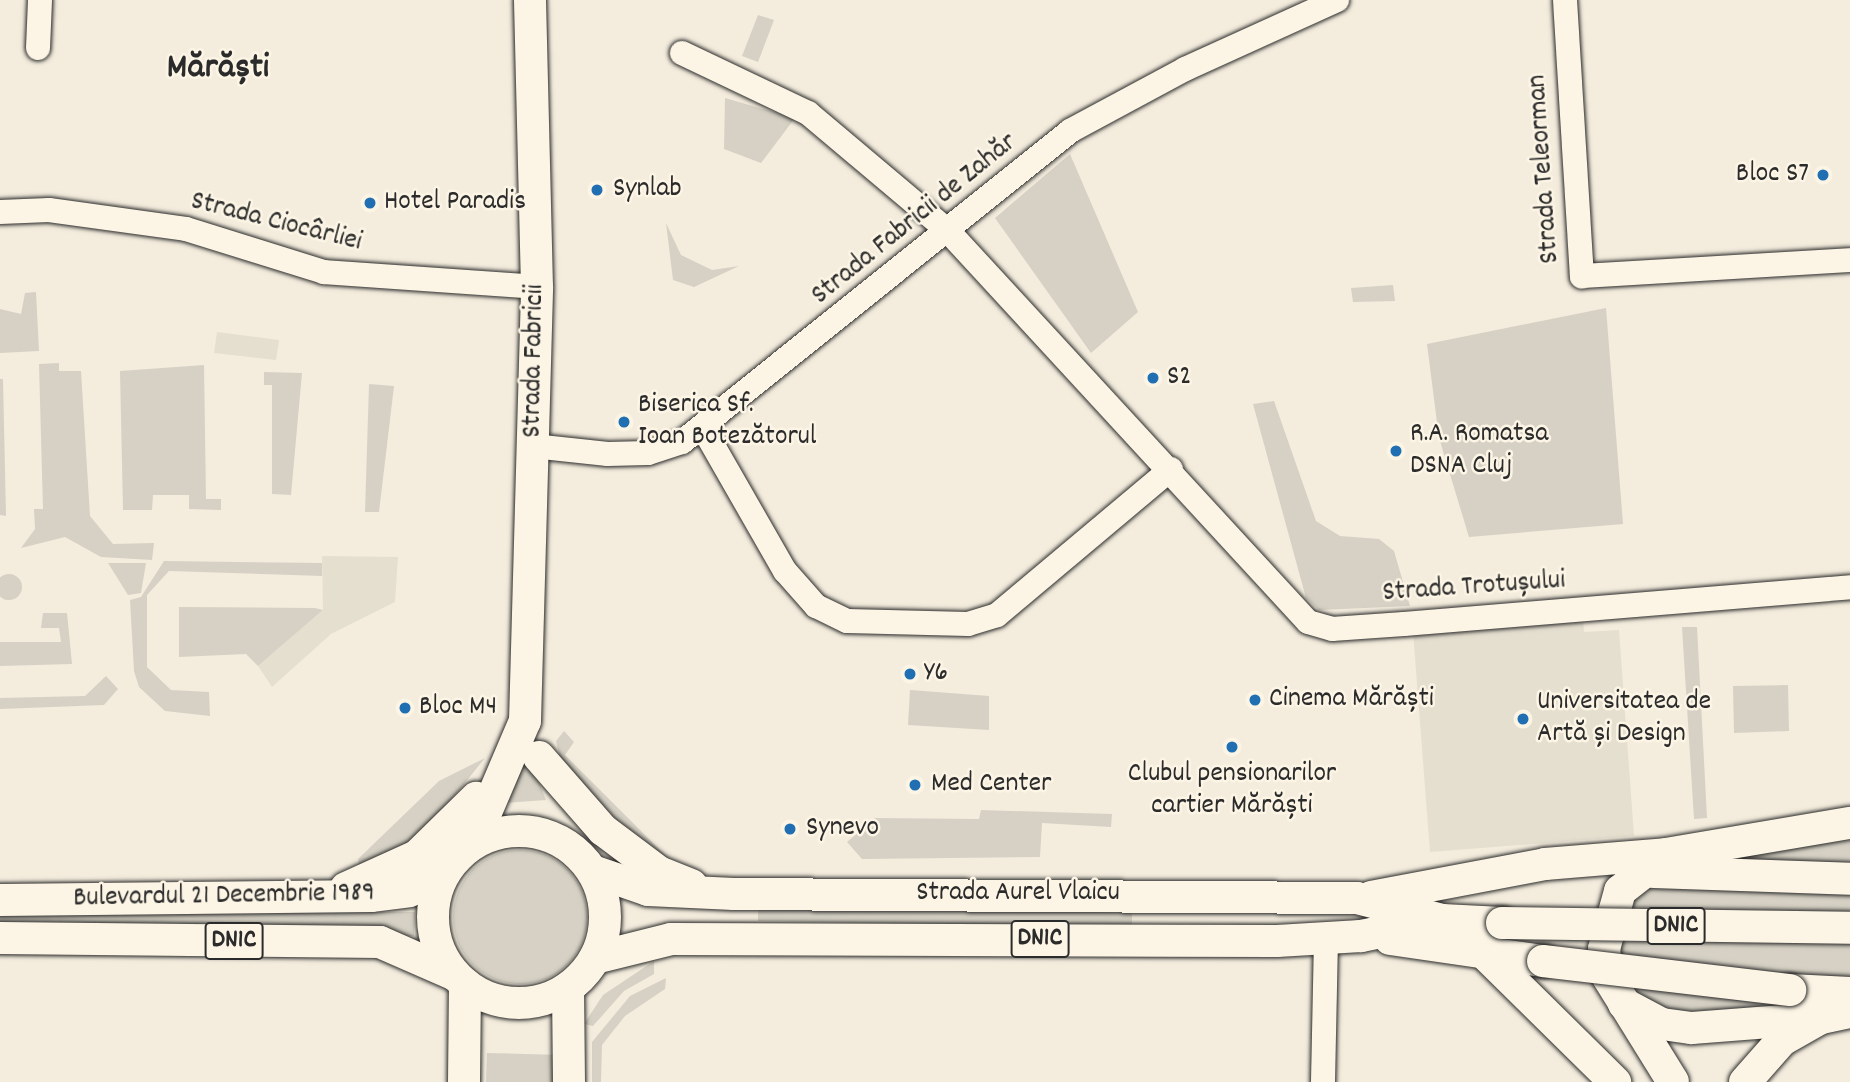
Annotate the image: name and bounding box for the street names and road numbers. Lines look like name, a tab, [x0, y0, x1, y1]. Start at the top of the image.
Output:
street label: Strada Teleorman	[1522, 73, 1568, 265]
street label: Strada Fabricii de Zahăr	[806, 127, 1024, 313]
street label: Strada Ciocârliei	[187, 186, 365, 260]
street label: Strada Fabricii	[517, 284, 553, 438]
street label: Strada Trotușului	[1382, 565, 1566, 611]
street label: Strada Aurel Vlaicu	[916, 877, 1120, 911]
street label: Bulevardul 21 Decembrie 1989	[73, 878, 375, 916]
road number: DN1C	[1646, 903, 1706, 948]
road number: DN1C	[1010, 916, 1070, 962]
road number: DN1C	[204, 918, 264, 964]

